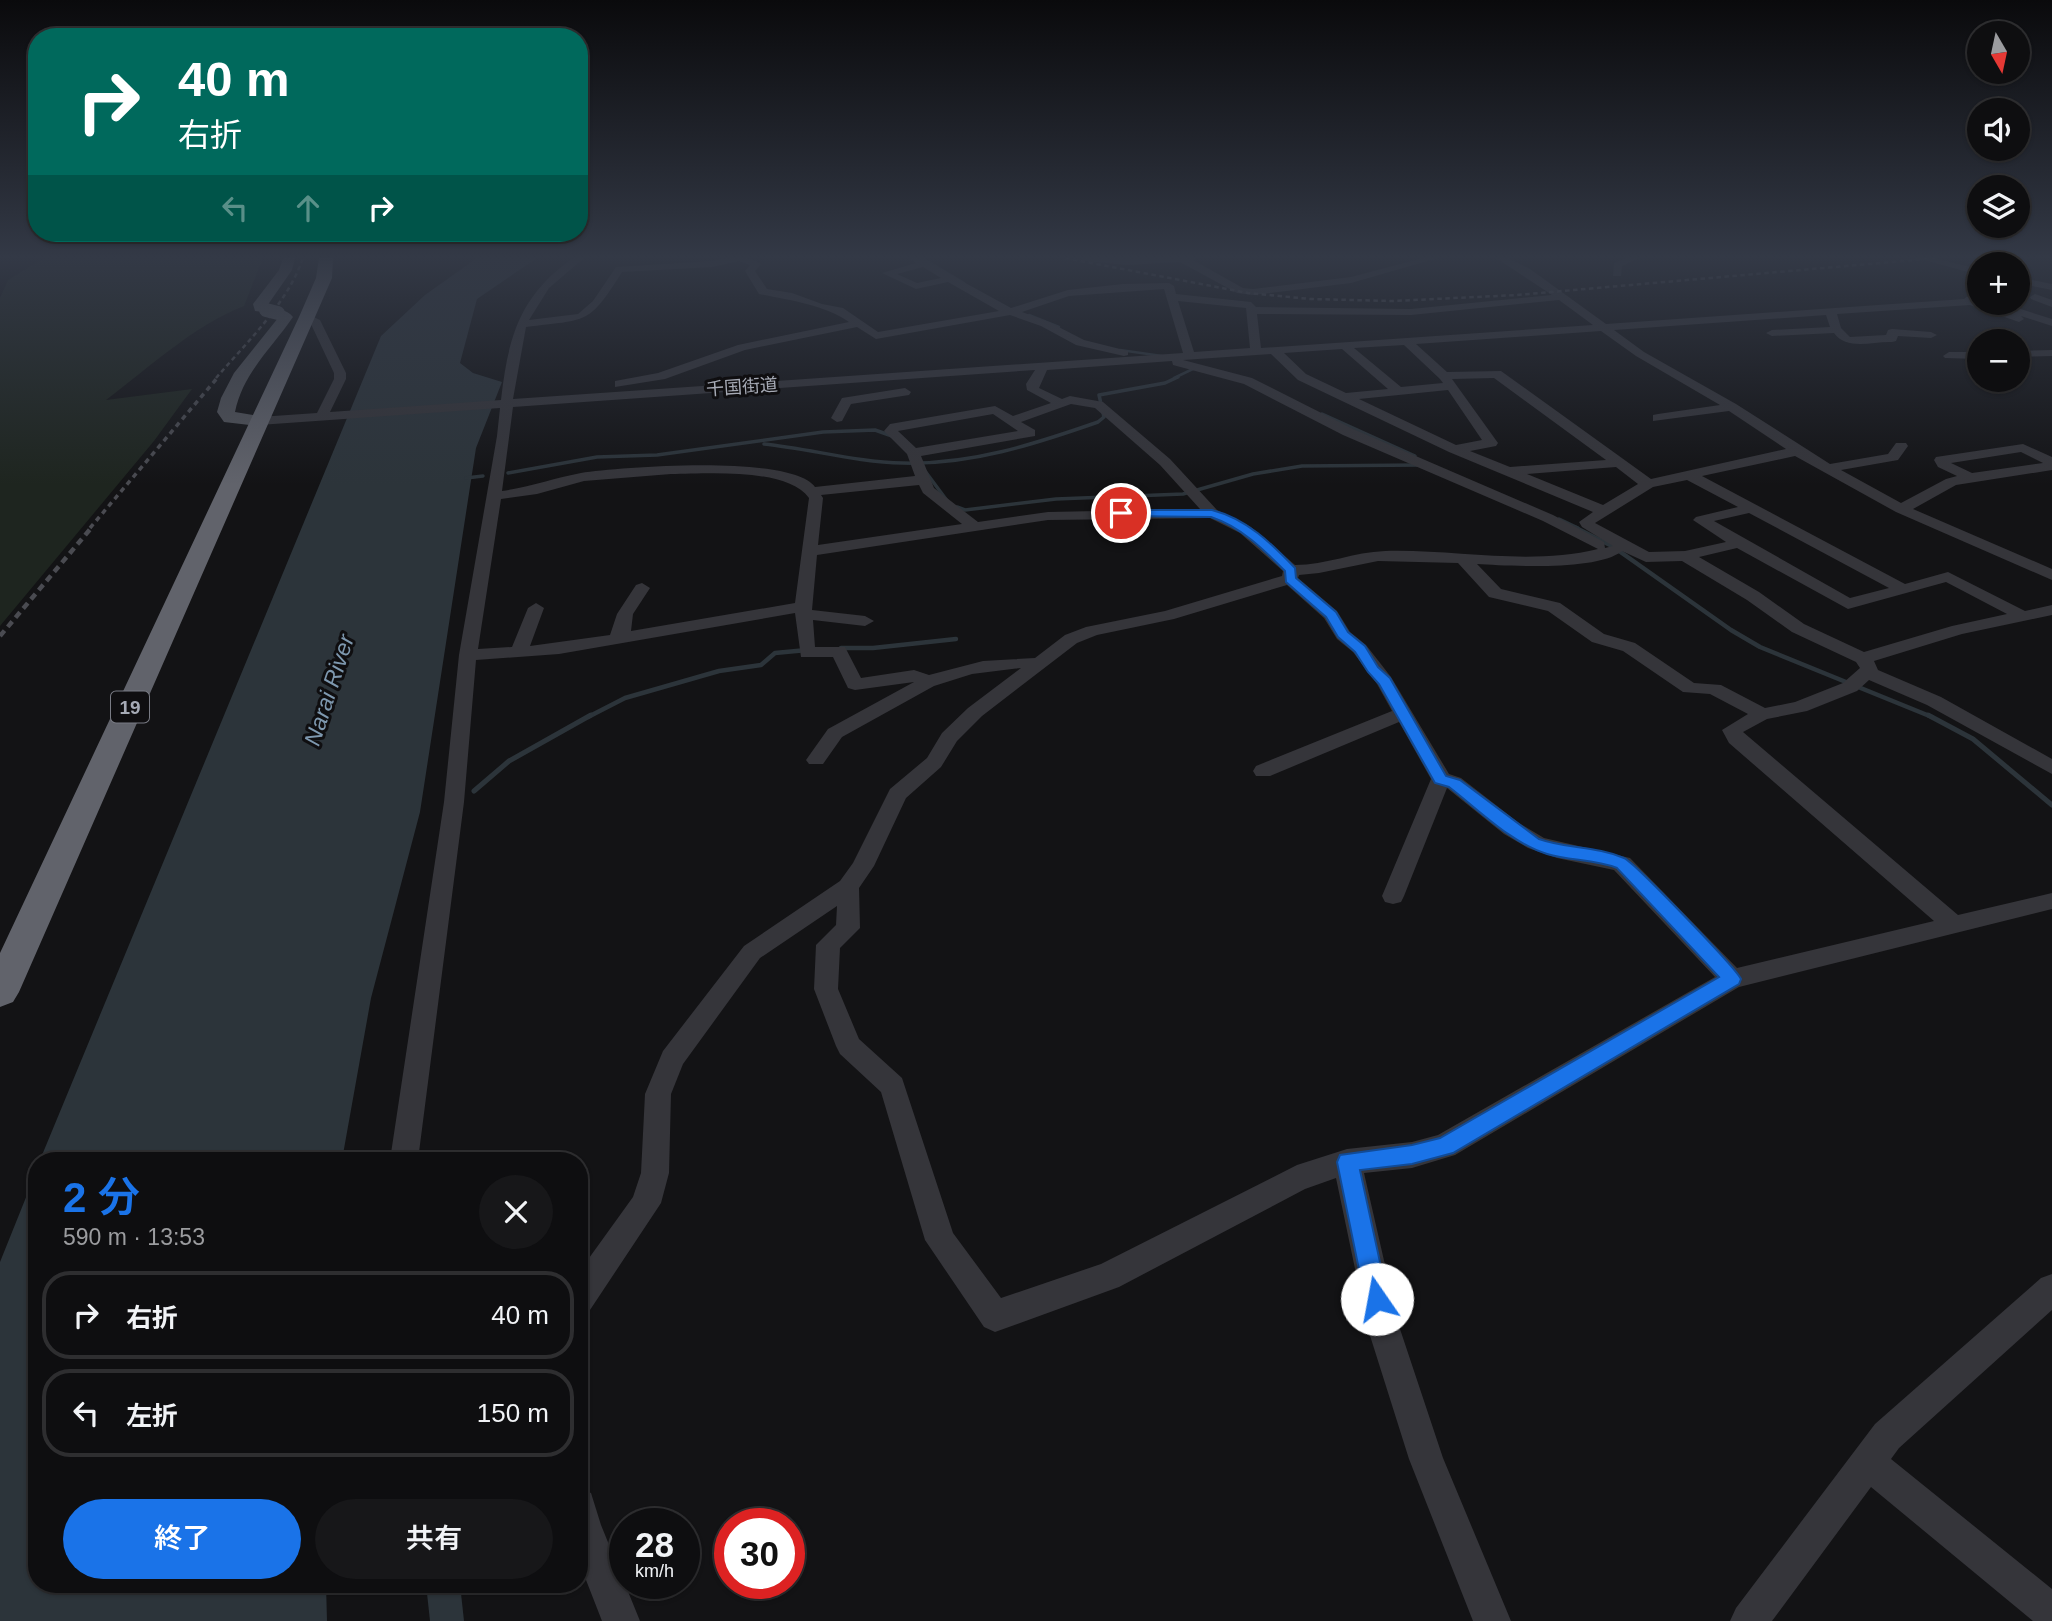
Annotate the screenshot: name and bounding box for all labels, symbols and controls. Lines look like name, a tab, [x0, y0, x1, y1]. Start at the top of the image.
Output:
north arrow	[1967, 21, 2030, 84]
map controls	[1967, 21, 2030, 392]
text: 40 m	[178, 52, 290, 106]
icon: right	[63, 56, 154, 147]
button: sound	[1967, 98, 2030, 161]
text: 右折	[178, 117, 242, 153]
button: layers	[1967, 175, 2030, 238]
icon: left	[216, 189, 254, 227]
icon: ahead	[289, 189, 327, 227]
icon: right	[362, 189, 400, 227]
button: +	[1967, 252, 2030, 315]
button: −	[1967, 329, 2030, 392]
street label: 千国街道	[705, 375, 779, 399]
pin	[1091, 483, 1151, 543]
icon: arrive	[1102, 494, 1140, 532]
water label: Narai River	[299, 630, 360, 749]
road number: 19	[111, 692, 149, 722]
text: 2 分	[63, 1174, 140, 1221]
button: close	[479, 1175, 553, 1249]
text: 590 m · 13:53	[63, 1224, 205, 1250]
position arrow	[1340, 1262, 1414, 1336]
icon: right	[67, 1296, 105, 1334]
text: 40 m	[491, 1300, 549, 1330]
text: 右折	[126, 1303, 178, 1333]
icon: left	[67, 1394, 105, 1432]
text: 150 m	[477, 1398, 549, 1428]
text: 左折	[126, 1401, 178, 1431]
button: 終了	[63, 1499, 301, 1579]
button: 共有	[315, 1499, 553, 1579]
speed limit sign: 30	[714, 1508, 805, 1599]
text: 28	[635, 1525, 674, 1564]
text: km/h	[635, 1561, 674, 1581]

